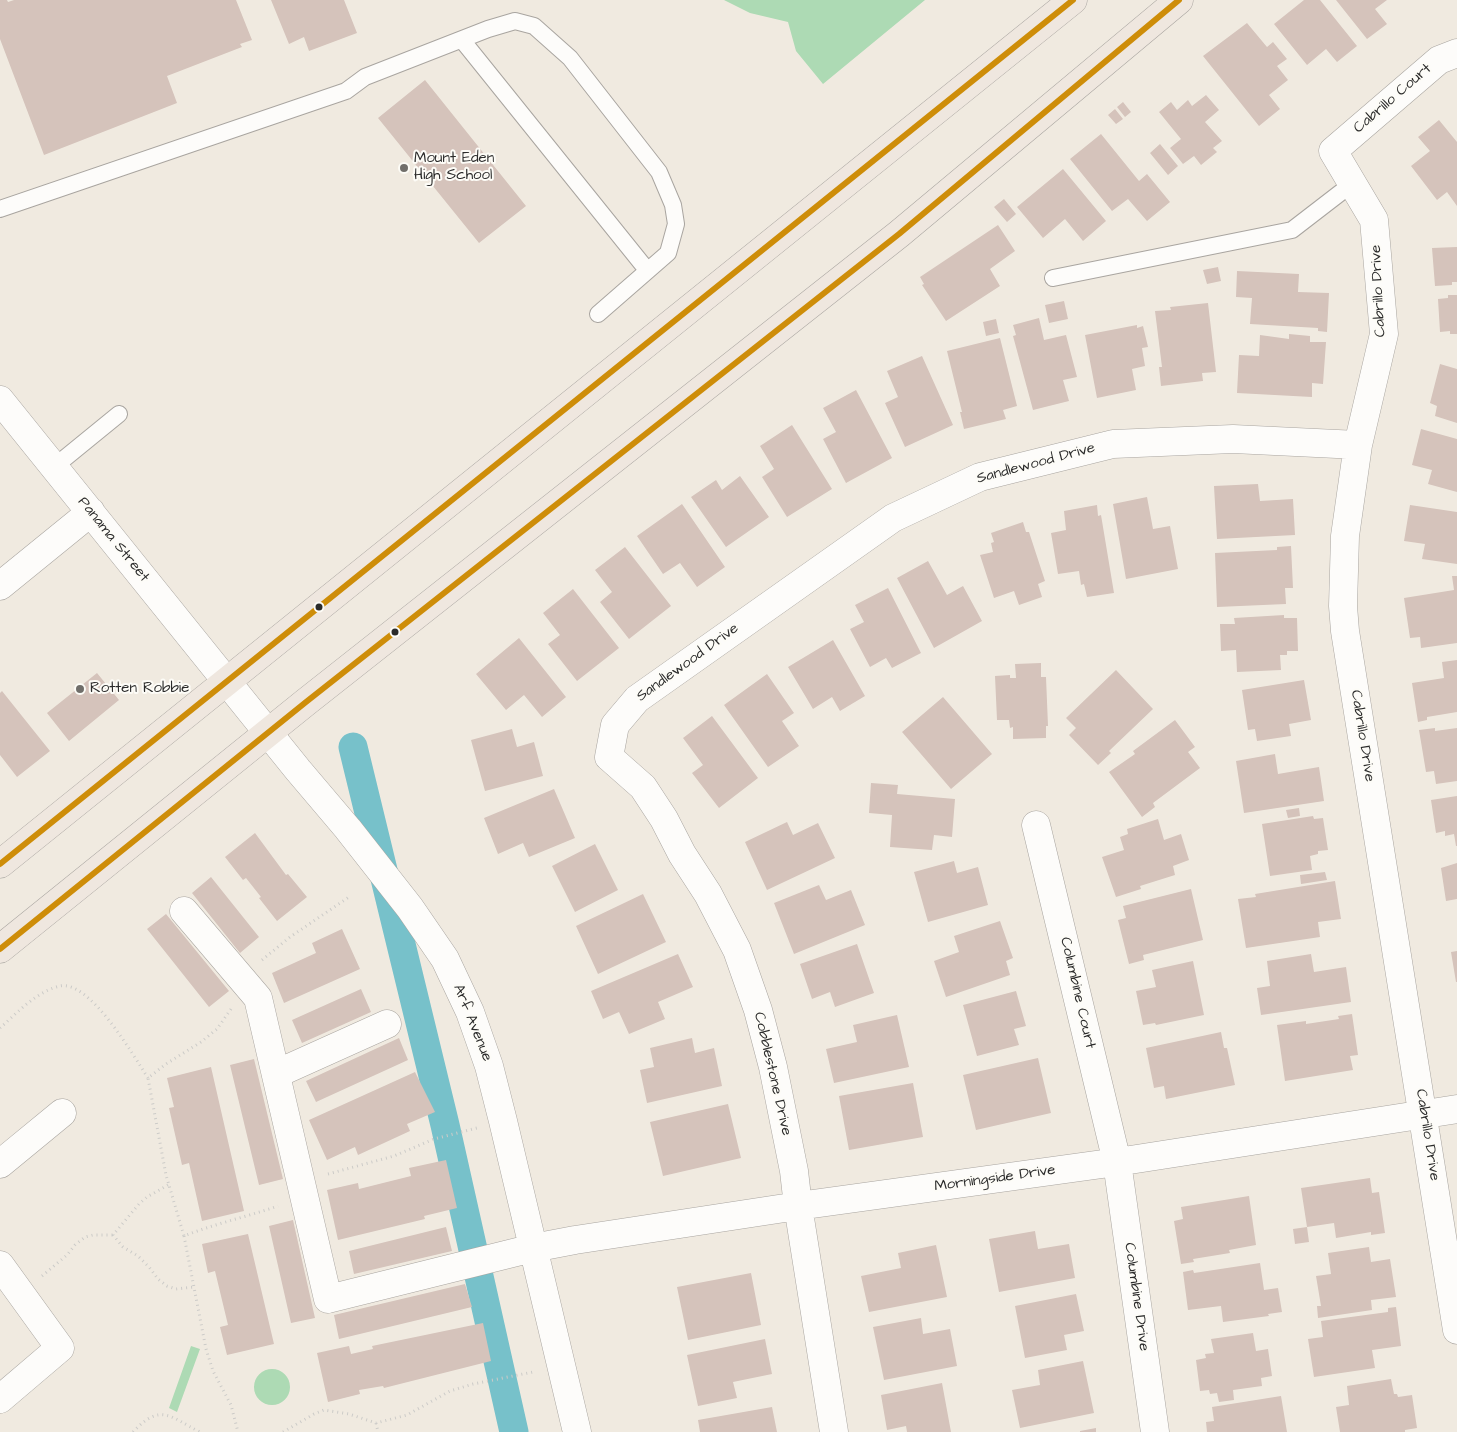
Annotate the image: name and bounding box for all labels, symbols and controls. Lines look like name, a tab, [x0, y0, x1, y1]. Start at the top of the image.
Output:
street label: Cabrillo Court	[1350, 60, 1436, 138]
place label: Mount Eden High School	[414, 150, 494, 185]
marker: Mount Eden High School	[398, 162, 410, 174]
street label: Cabrillo Drive	[1368, 244, 1390, 338]
street label: Sandlewood Drive	[975, 440, 1097, 488]
street label: Panama Street	[73, 494, 153, 586]
unlabelled marker	[314, 602, 324, 612]
street label: Sandlewood Drive	[633, 620, 743, 706]
unlabelled marker	[390, 627, 400, 637]
place label: Rotten Robbie	[90, 680, 189, 698]
marker: Rotten Robbie	[74, 683, 86, 695]
street label: Cabrillo Drive	[1346, 689, 1378, 783]
street label: Columbine Court	[1055, 935, 1099, 1051]
street label: Arf Avenue	[448, 982, 496, 1064]
street label: Cobblestone Drive	[749, 1010, 795, 1138]
street label: Cabrillo Drive	[1411, 1088, 1443, 1182]
street label: Morningside Drive	[933, 1162, 1057, 1196]
street label: Columbine Drive	[1119, 1242, 1153, 1352]

